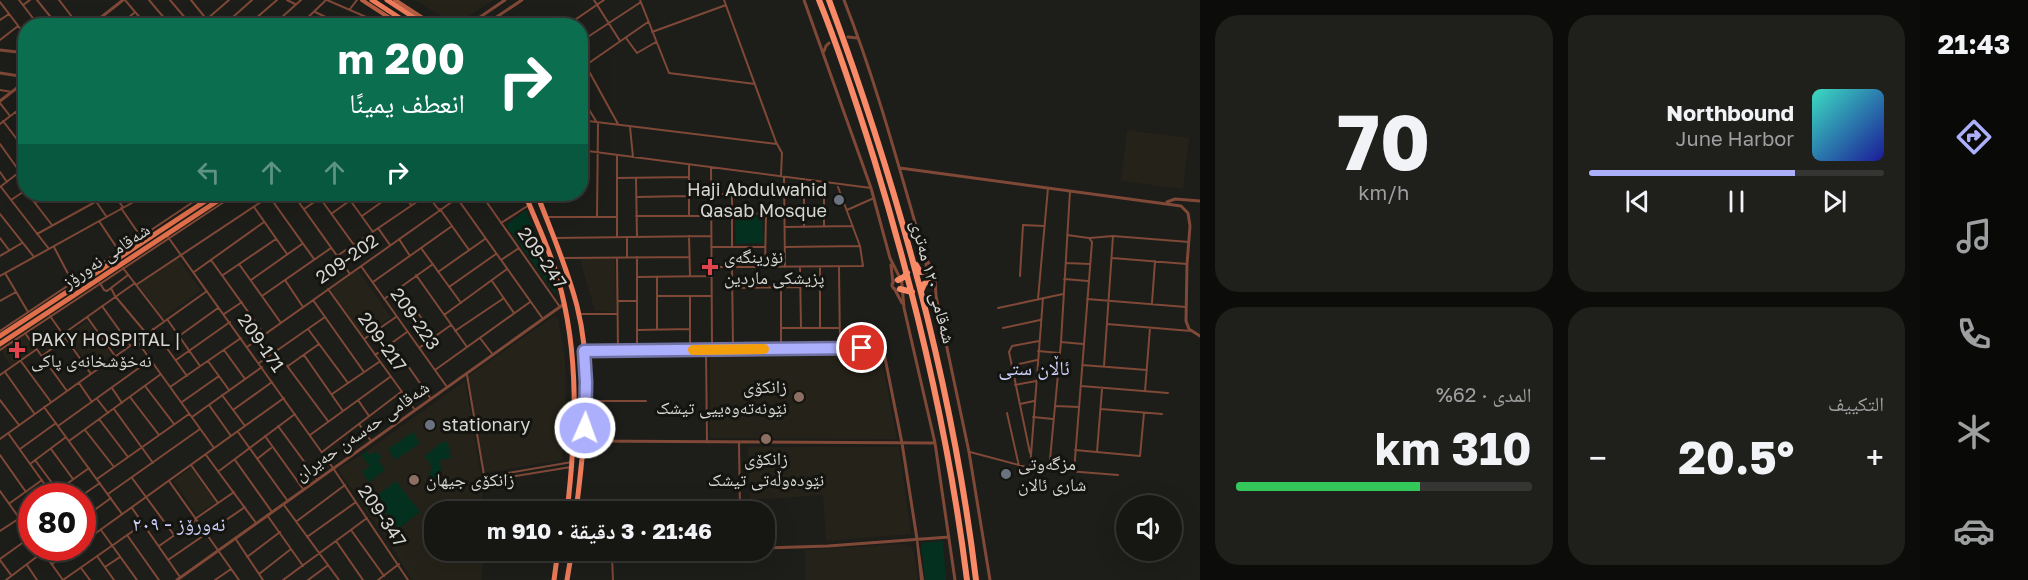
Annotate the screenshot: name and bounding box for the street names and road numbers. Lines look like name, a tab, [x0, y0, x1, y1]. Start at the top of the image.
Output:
street label: شەقامی نەورۆز	[57, 218, 154, 294]
street label: شەقامی ١٢٠ مەتری	[906, 218, 961, 346]
street label: 209-247	[514, 222, 572, 293]
street label: 209-202	[311, 229, 382, 288]
street label: 209-223	[387, 283, 445, 354]
street label: 209-217	[354, 307, 412, 375]
street label: 209-171	[234, 309, 290, 376]
street label: شەقامی حەسەن حەیران	[290, 375, 434, 486]
street label: 209-347	[354, 480, 412, 551]

